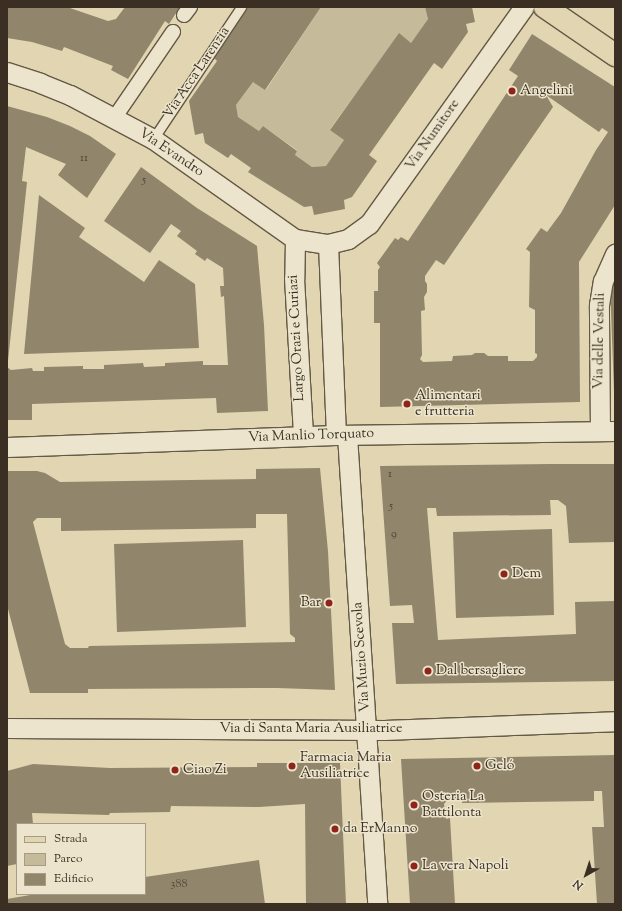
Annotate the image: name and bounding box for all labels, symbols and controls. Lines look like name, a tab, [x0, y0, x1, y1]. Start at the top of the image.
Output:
street label: Via Acca Larenzia	[160, 24, 234, 122]
place label: Angelini	[520, 83, 573, 99]
marker: Angelini	[507, 86, 517, 96]
street label: Via Numitore	[402, 96, 464, 174]
street label: Via Evandro	[135, 125, 207, 181]
house number: 11	[80, 152, 88, 166]
house number: 5	[142, 174, 146, 188]
street label: Largo Orazi e Curiazi	[285, 274, 309, 402]
street label: Via delle Vestali	[591, 293, 609, 389]
place label: Alimentari e frutteria	[415, 388, 481, 420]
marker: Alimentari e frutteria	[402, 399, 412, 409]
street label: Via Manlio Torquato	[248, 425, 374, 447]
house number: 1	[388, 468, 392, 482]
house number: 5	[389, 500, 393, 514]
house number: 9	[391, 528, 397, 542]
place label: Dem	[512, 566, 541, 582]
marker: Dem	[499, 569, 509, 579]
place label: Bar	[301, 595, 321, 611]
marker: Bar	[324, 598, 334, 608]
street label: Via Muzio Scevola	[350, 601, 374, 713]
place label: Dal bersagliere	[436, 663, 525, 679]
marker: Dal bersagliere	[423, 666, 433, 676]
street label: Via di Santa Maria Ausiliatrice	[219, 721, 403, 737]
place label: Farmacia Maria Ausiliatrice	[300, 750, 391, 782]
place label: Geló	[485, 758, 514, 774]
marker: Farmacia Maria Ausiliatrice	[287, 761, 297, 771]
marker: Geló	[472, 761, 482, 771]
place label: Ciao Zi	[183, 762, 227, 778]
marker: Ciao Zi	[170, 765, 180, 775]
place label: Osteria La Battilonta	[422, 789, 484, 822]
marker: Osteria La Battilonta	[409, 800, 419, 810]
place label: da ErManno	[343, 821, 417, 837]
legend	[16, 823, 146, 895]
marker: da ErManno	[330, 824, 340, 834]
text: Strada	[54, 830, 87, 848]
text: Parco	[54, 850, 82, 868]
north arrow	[566, 855, 606, 895]
place label: La vera Napoli	[422, 858, 509, 874]
marker: La vera Napoli	[409, 861, 419, 871]
text: Edificio	[54, 870, 93, 888]
text: N	[570, 875, 587, 893]
house number: 388	[171, 878, 187, 892]

